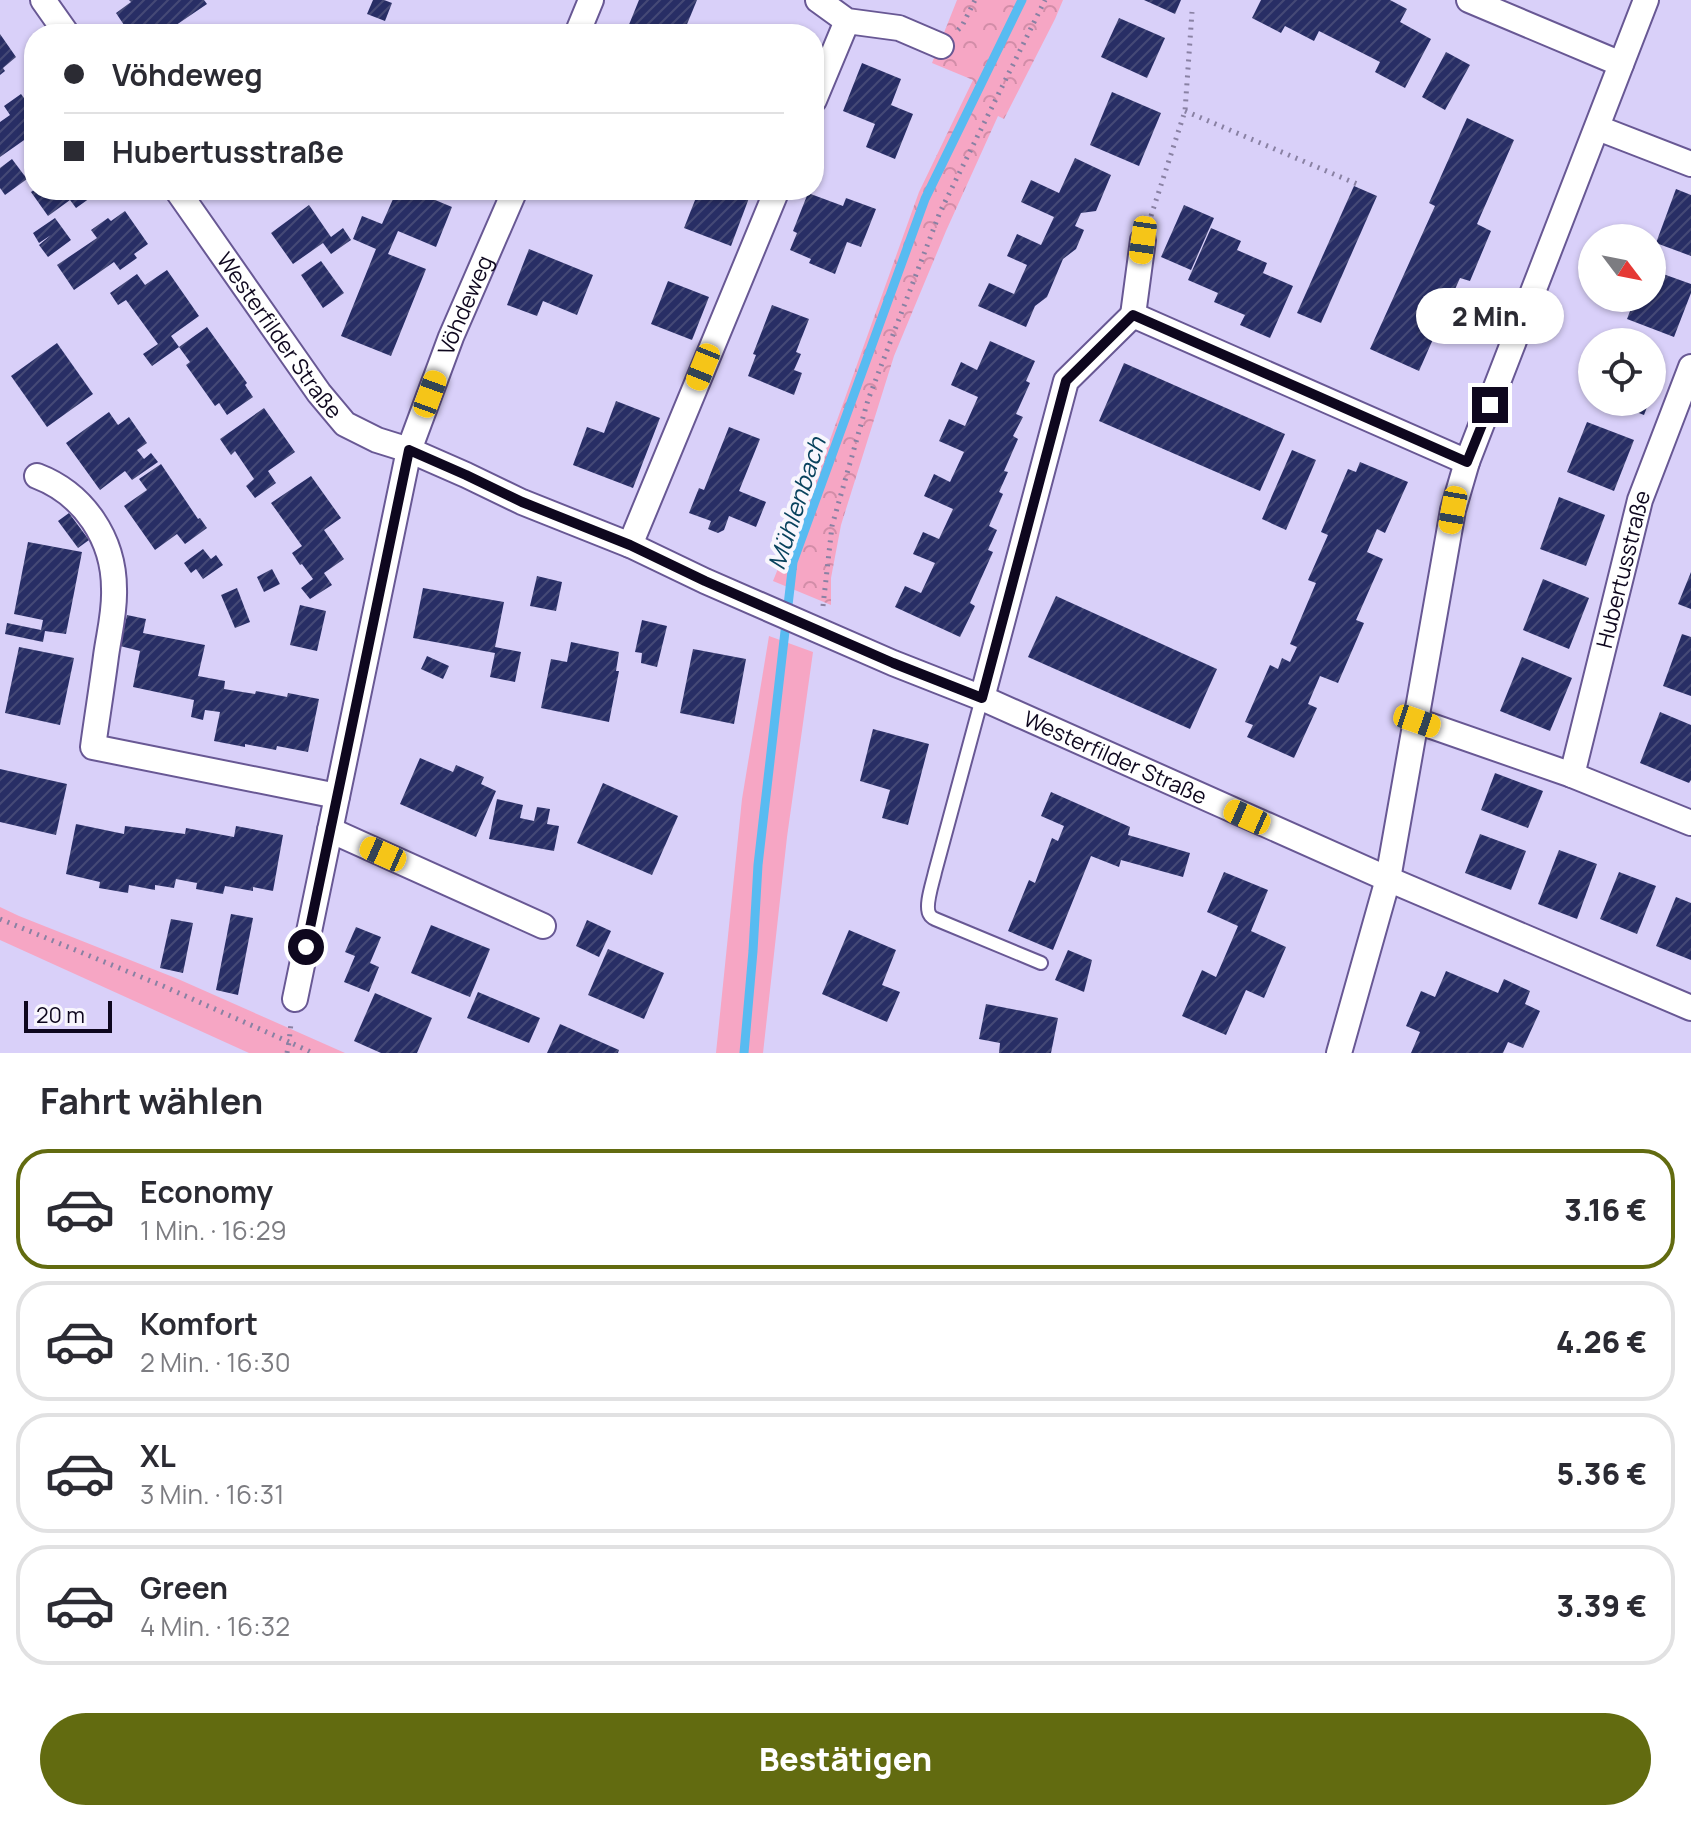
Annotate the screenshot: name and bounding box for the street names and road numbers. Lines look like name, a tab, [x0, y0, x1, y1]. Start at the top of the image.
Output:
street label: Westerfilder Straße	[210, 246, 349, 425]
street label: Vöhdeweg	[431, 251, 500, 359]
street label: Hubertusstraße	[1589, 486, 1657, 651]
street label: Westerfilder Straße	[1019, 703, 1212, 811]

